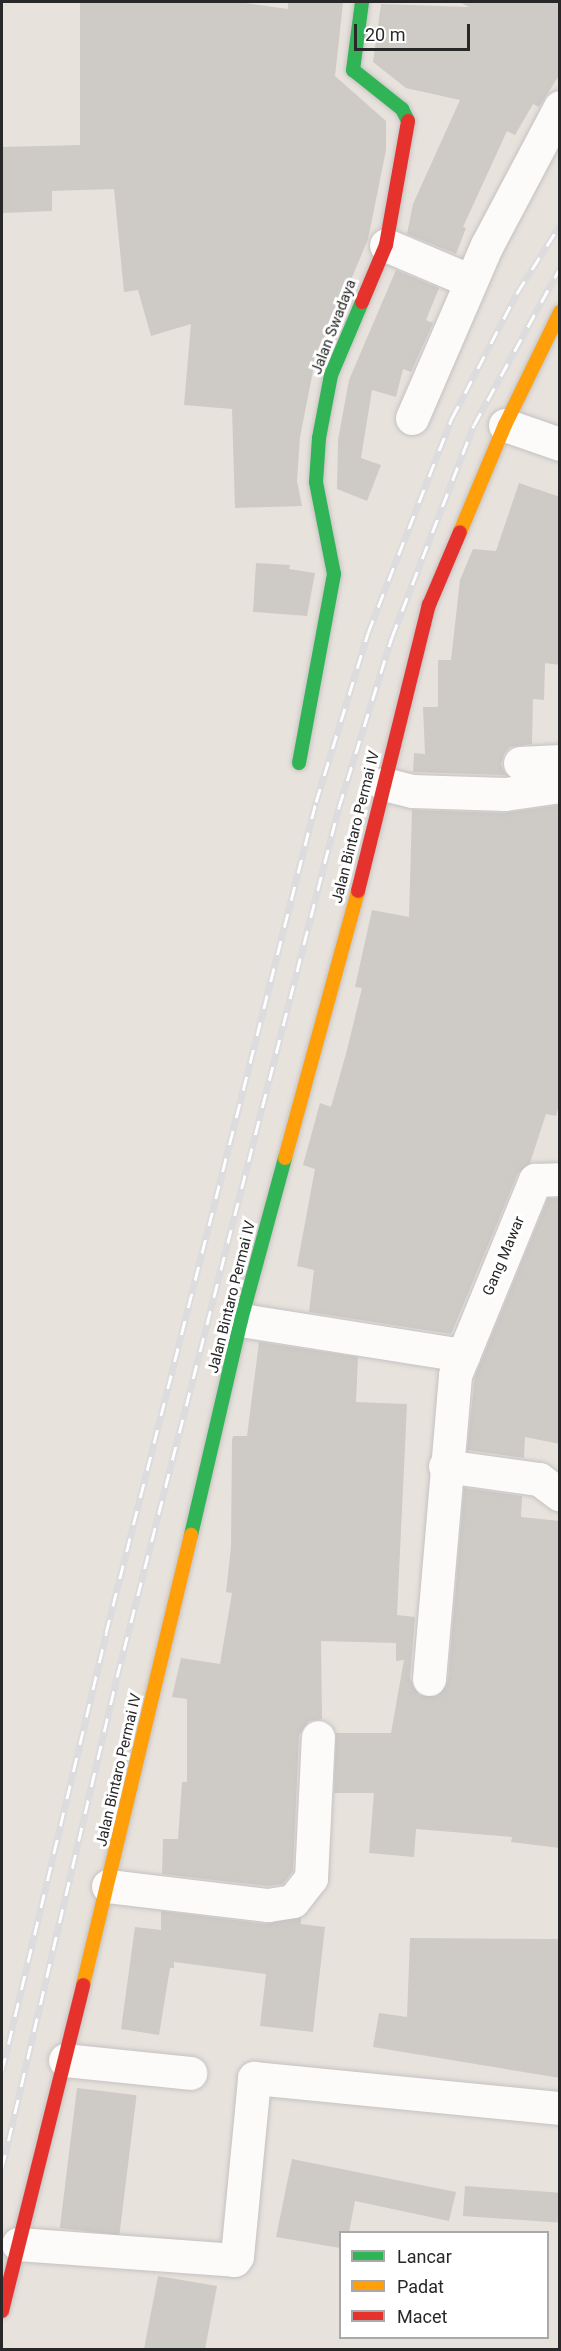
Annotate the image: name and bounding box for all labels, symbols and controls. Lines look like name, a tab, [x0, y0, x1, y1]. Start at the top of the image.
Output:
scale bar	[357, 12, 472, 50]
text: 20 m	[365, 24, 405, 45]
street label: Jalan Swadaya	[308, 277, 360, 377]
street label: Jalan Bintaro Permai IV	[328, 749, 384, 905]
street label: Gang Mawar	[479, 1214, 529, 1298]
street label: Jalan Bintaro Permai IV	[204, 1219, 260, 1375]
street label: Jalan Bintaro Permai IV	[93, 1692, 145, 1848]
legend	[339, 2231, 549, 2339]
text: Lancar	[397, 2246, 452, 2267]
text: Padat	[397, 2276, 444, 2297]
text: Macet	[397, 2306, 447, 2327]

